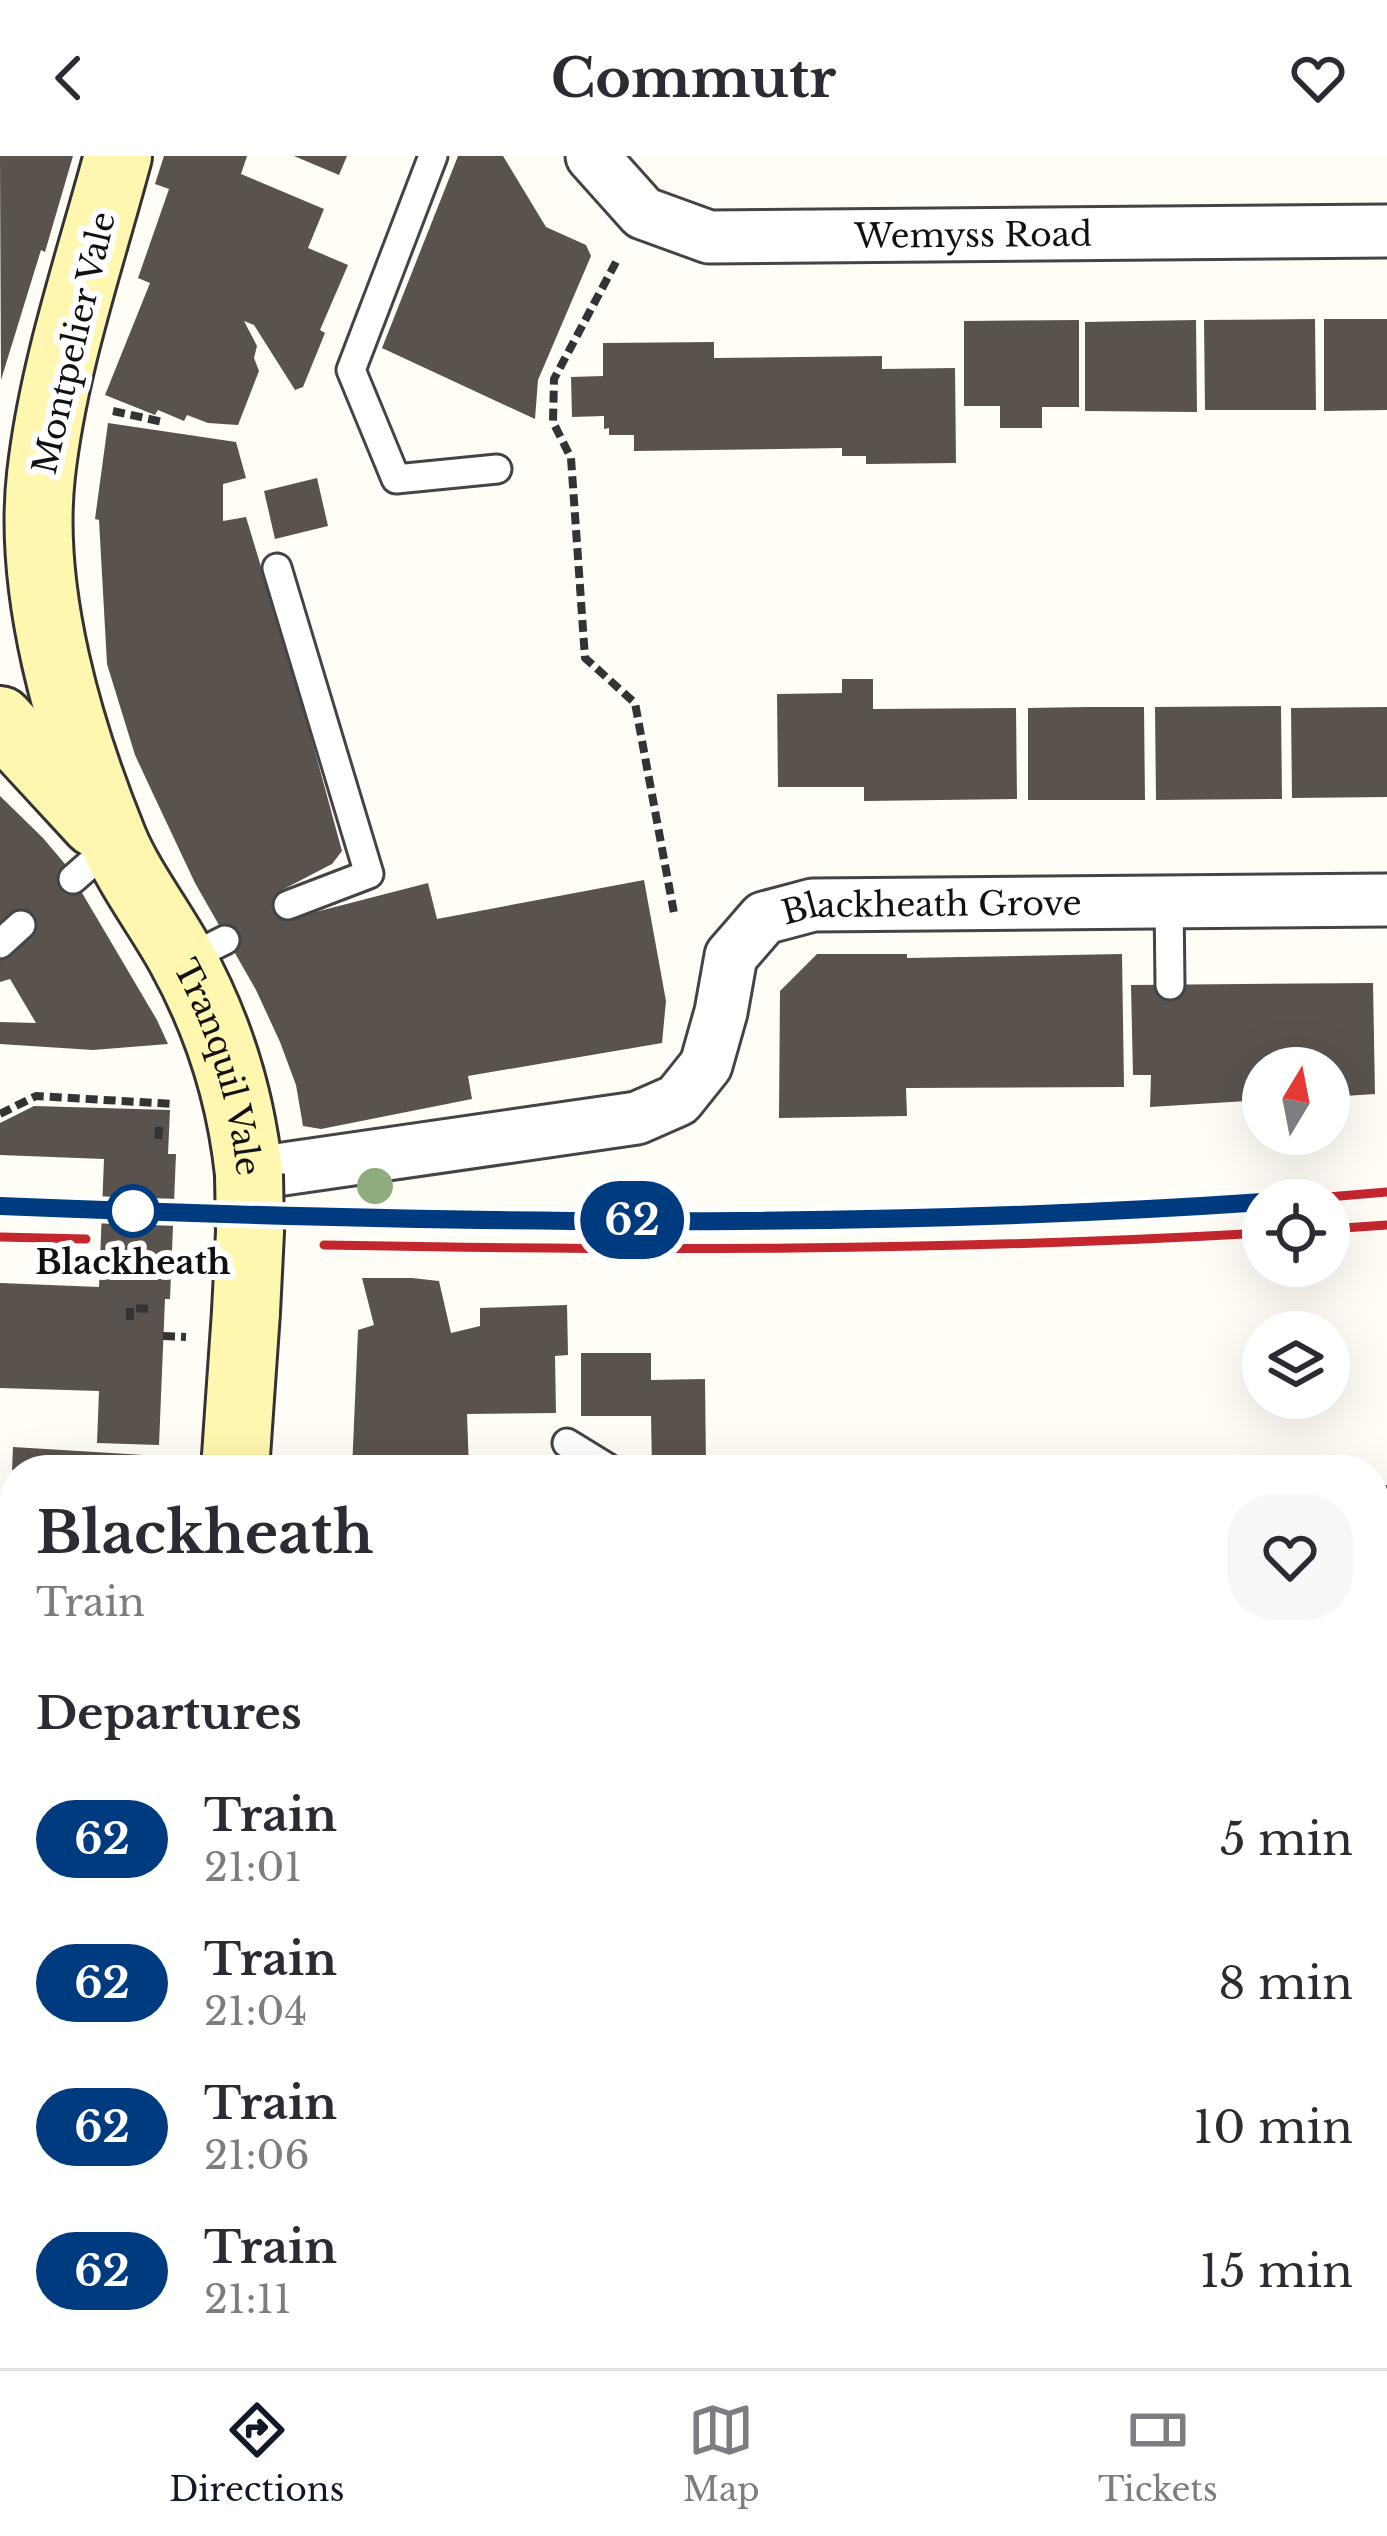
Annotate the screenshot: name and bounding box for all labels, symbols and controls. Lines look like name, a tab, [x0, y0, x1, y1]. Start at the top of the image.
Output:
icon: back	[36, 45, 102, 111]
text: Commutr	[551, 45, 836, 112]
icon: heart	[1285, 45, 1351, 111]
street label: Montpelier Vale	[24, 208, 124, 478]
street label: Wemyss Road	[853, 213, 1092, 256]
street label: Blackheath Grove	[777, 882, 1082, 933]
street label: Tranquil Vale	[165, 952, 270, 1178]
north arrow	[1242, 1047, 1350, 1155]
map controls	[1242, 1047, 1350, 1419]
button: locate	[1242, 1179, 1350, 1287]
line badge: 62	[578, 1181, 686, 1259]
marker: Blackheath	[108, 1186, 158, 1236]
text: 62	[604, 1194, 660, 1246]
place label: Blackheath	[35, 1242, 231, 1283]
button: layers	[1242, 1311, 1350, 1419]
button: heart	[1227, 1494, 1353, 1620]
text: Blackheath	[36, 1498, 373, 1568]
text: Train	[36, 1578, 145, 1627]
text: Departures	[36, 1685, 302, 1741]
text: Train	[204, 1787, 337, 1843]
text: 5 min	[1220, 1811, 1353, 1867]
text: 62	[74, 1813, 130, 1865]
text: 21:01	[204, 1843, 302, 1892]
text: Train	[204, 1931, 337, 1987]
text: 8 min	[1218, 1955, 1353, 2011]
text: 62	[74, 1957, 130, 2009]
text: 21:04	[204, 1987, 307, 2036]
text: Train	[204, 2075, 337, 2131]
text: 10 min	[1193, 2099, 1353, 2155]
text: 62	[74, 2101, 130, 2153]
text: 21:06	[204, 2131, 309, 2180]
text: Train	[204, 2219, 337, 2275]
text: 15 min	[1200, 2243, 1353, 2299]
text: 62	[74, 2245, 130, 2297]
text: 21:11	[204, 2275, 291, 2324]
tab: Directions	[169, 2397, 345, 2510]
tab: Map	[683, 2397, 760, 2510]
tab: Tickets	[1098, 2397, 1218, 2510]

